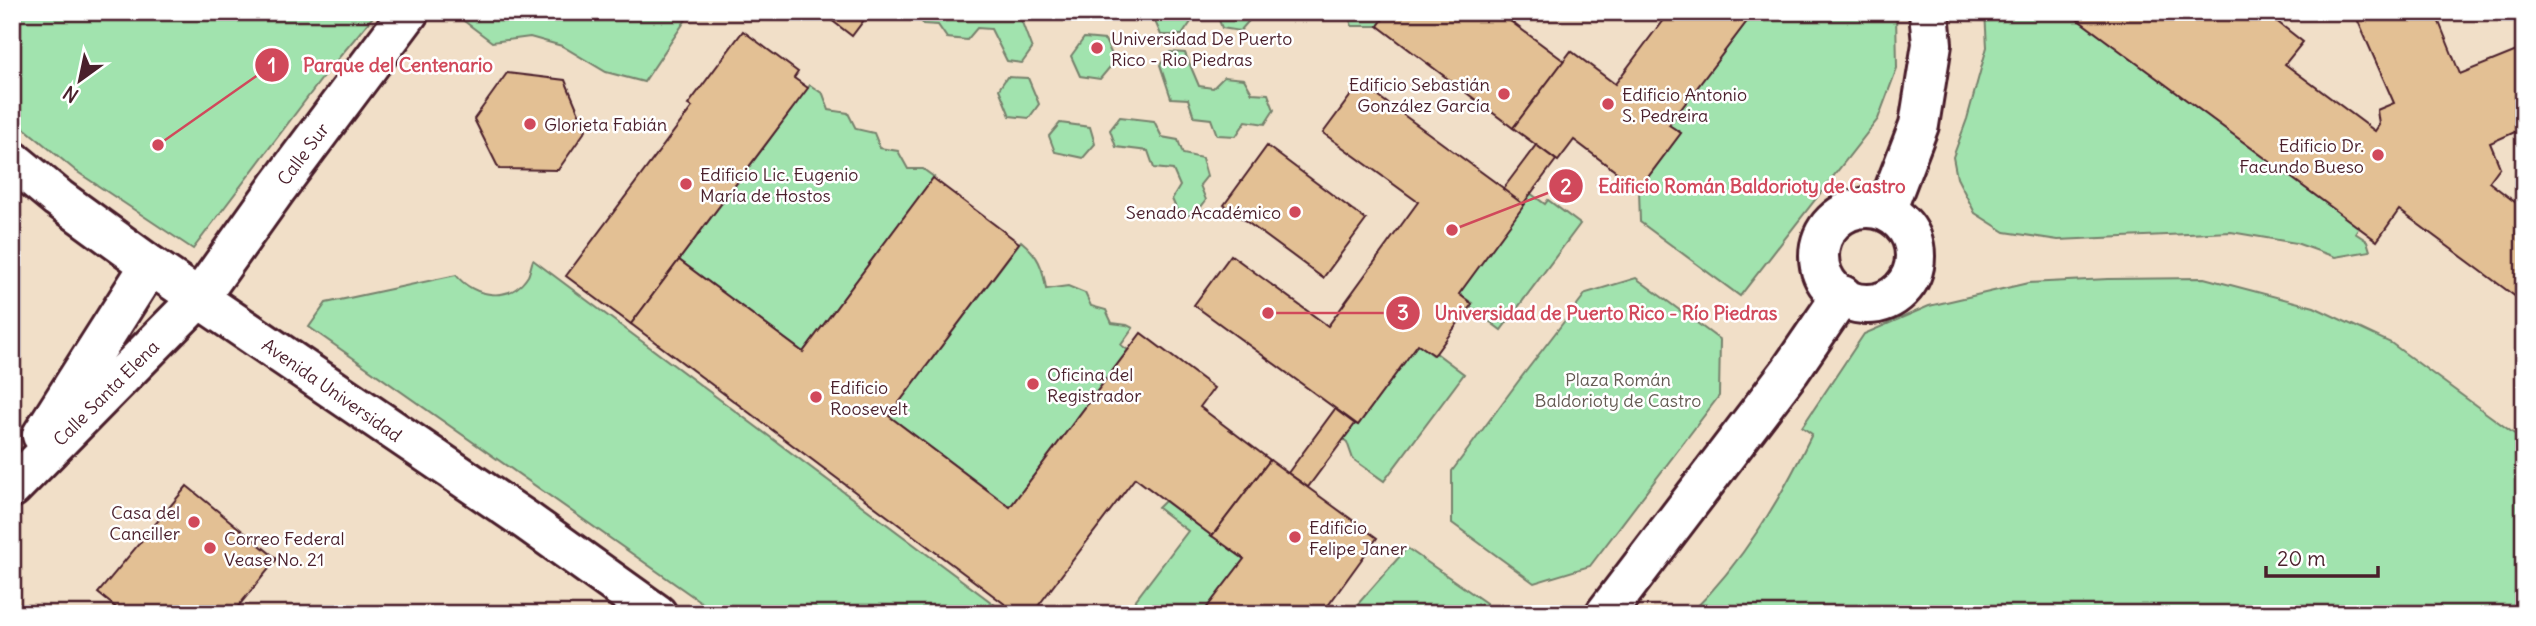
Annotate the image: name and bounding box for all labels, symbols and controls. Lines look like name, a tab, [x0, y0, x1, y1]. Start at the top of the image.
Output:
place label: Universidad De Puerto Rico - Rio Piedras	[1111, 27, 1292, 71]
marker: Universidad De Puerto Rico - Rio Piedras	[1089, 40, 1105, 56]
callout: Parque del Centenario	[254, 45, 507, 85]
north arrow	[46, 46, 116, 116]
text: 1	[268, 52, 276, 79]
text: Parque del Centenario	[303, 53, 493, 77]
place label: Edificio Sebastián González García	[1349, 73, 1490, 117]
text: N	[59, 81, 83, 108]
place label: Edificio Antonio S. Pedreira	[1622, 83, 1747, 127]
marker: Edificio Sebastián González García	[1496, 86, 1512, 102]
marker: Edificio Antonio S. Pedreira	[1600, 96, 1616, 112]
place label: Glorieta Fabián	[544, 113, 667, 136]
marker: Glorieta Fabián	[522, 116, 538, 132]
street label: Calle Sur	[272, 118, 334, 190]
place label: Edificio Dr. Facundo Bueso	[2239, 134, 2364, 178]
marker: Edificio Dr. Facundo Bueso	[2370, 147, 2386, 163]
place label: Edificio Lic. Eugenio María de Hostos	[700, 163, 858, 207]
callout: Edificio Román Baldorioty de Castro	[1549, 166, 1920, 206]
text: 2	[1560, 173, 1572, 200]
text: Edificio Román Baldorioty de Castro	[1598, 174, 1906, 198]
marker: Edificio Lic. Eugenio María de Hostos	[678, 176, 694, 192]
place label: Senado Académico	[1126, 201, 1281, 224]
marker: Senado Académico	[1287, 204, 1303, 220]
callout: Universidad de Puerto Rico - Río Piedras	[1385, 293, 1791, 333]
text: 3	[1397, 299, 1409, 326]
text: Universidad de Puerto Rico - Río Piedras	[1434, 301, 1778, 325]
street label: Avenida Universidad	[258, 333, 407, 447]
street label: Calle Santa Elena	[48, 335, 164, 451]
place label: Oficina del Registrador	[1047, 363, 1142, 407]
park label: Plaza Román Baldorioty de Castro	[1535, 368, 1701, 412]
place label: Edificio Roosevelt	[830, 376, 908, 420]
marker: Oficina del Registrador	[1025, 376, 1041, 392]
marker: Edificio Roosevelt	[808, 389, 824, 405]
place label: Casa del Canciller	[109, 501, 181, 545]
marker: Casa del Canciller	[186, 514, 202, 530]
place label: Edificio Felipe Janer	[1309, 516, 1408, 560]
place label: Correo Federal Vease No. 21	[224, 527, 345, 571]
marker: Edificio Felipe Janer	[1287, 529, 1303, 545]
scale bar	[2266, 535, 2378, 579]
marker: Correo Federal Vease No. 21	[202, 540, 218, 556]
text: 20 m	[2277, 545, 2326, 572]

